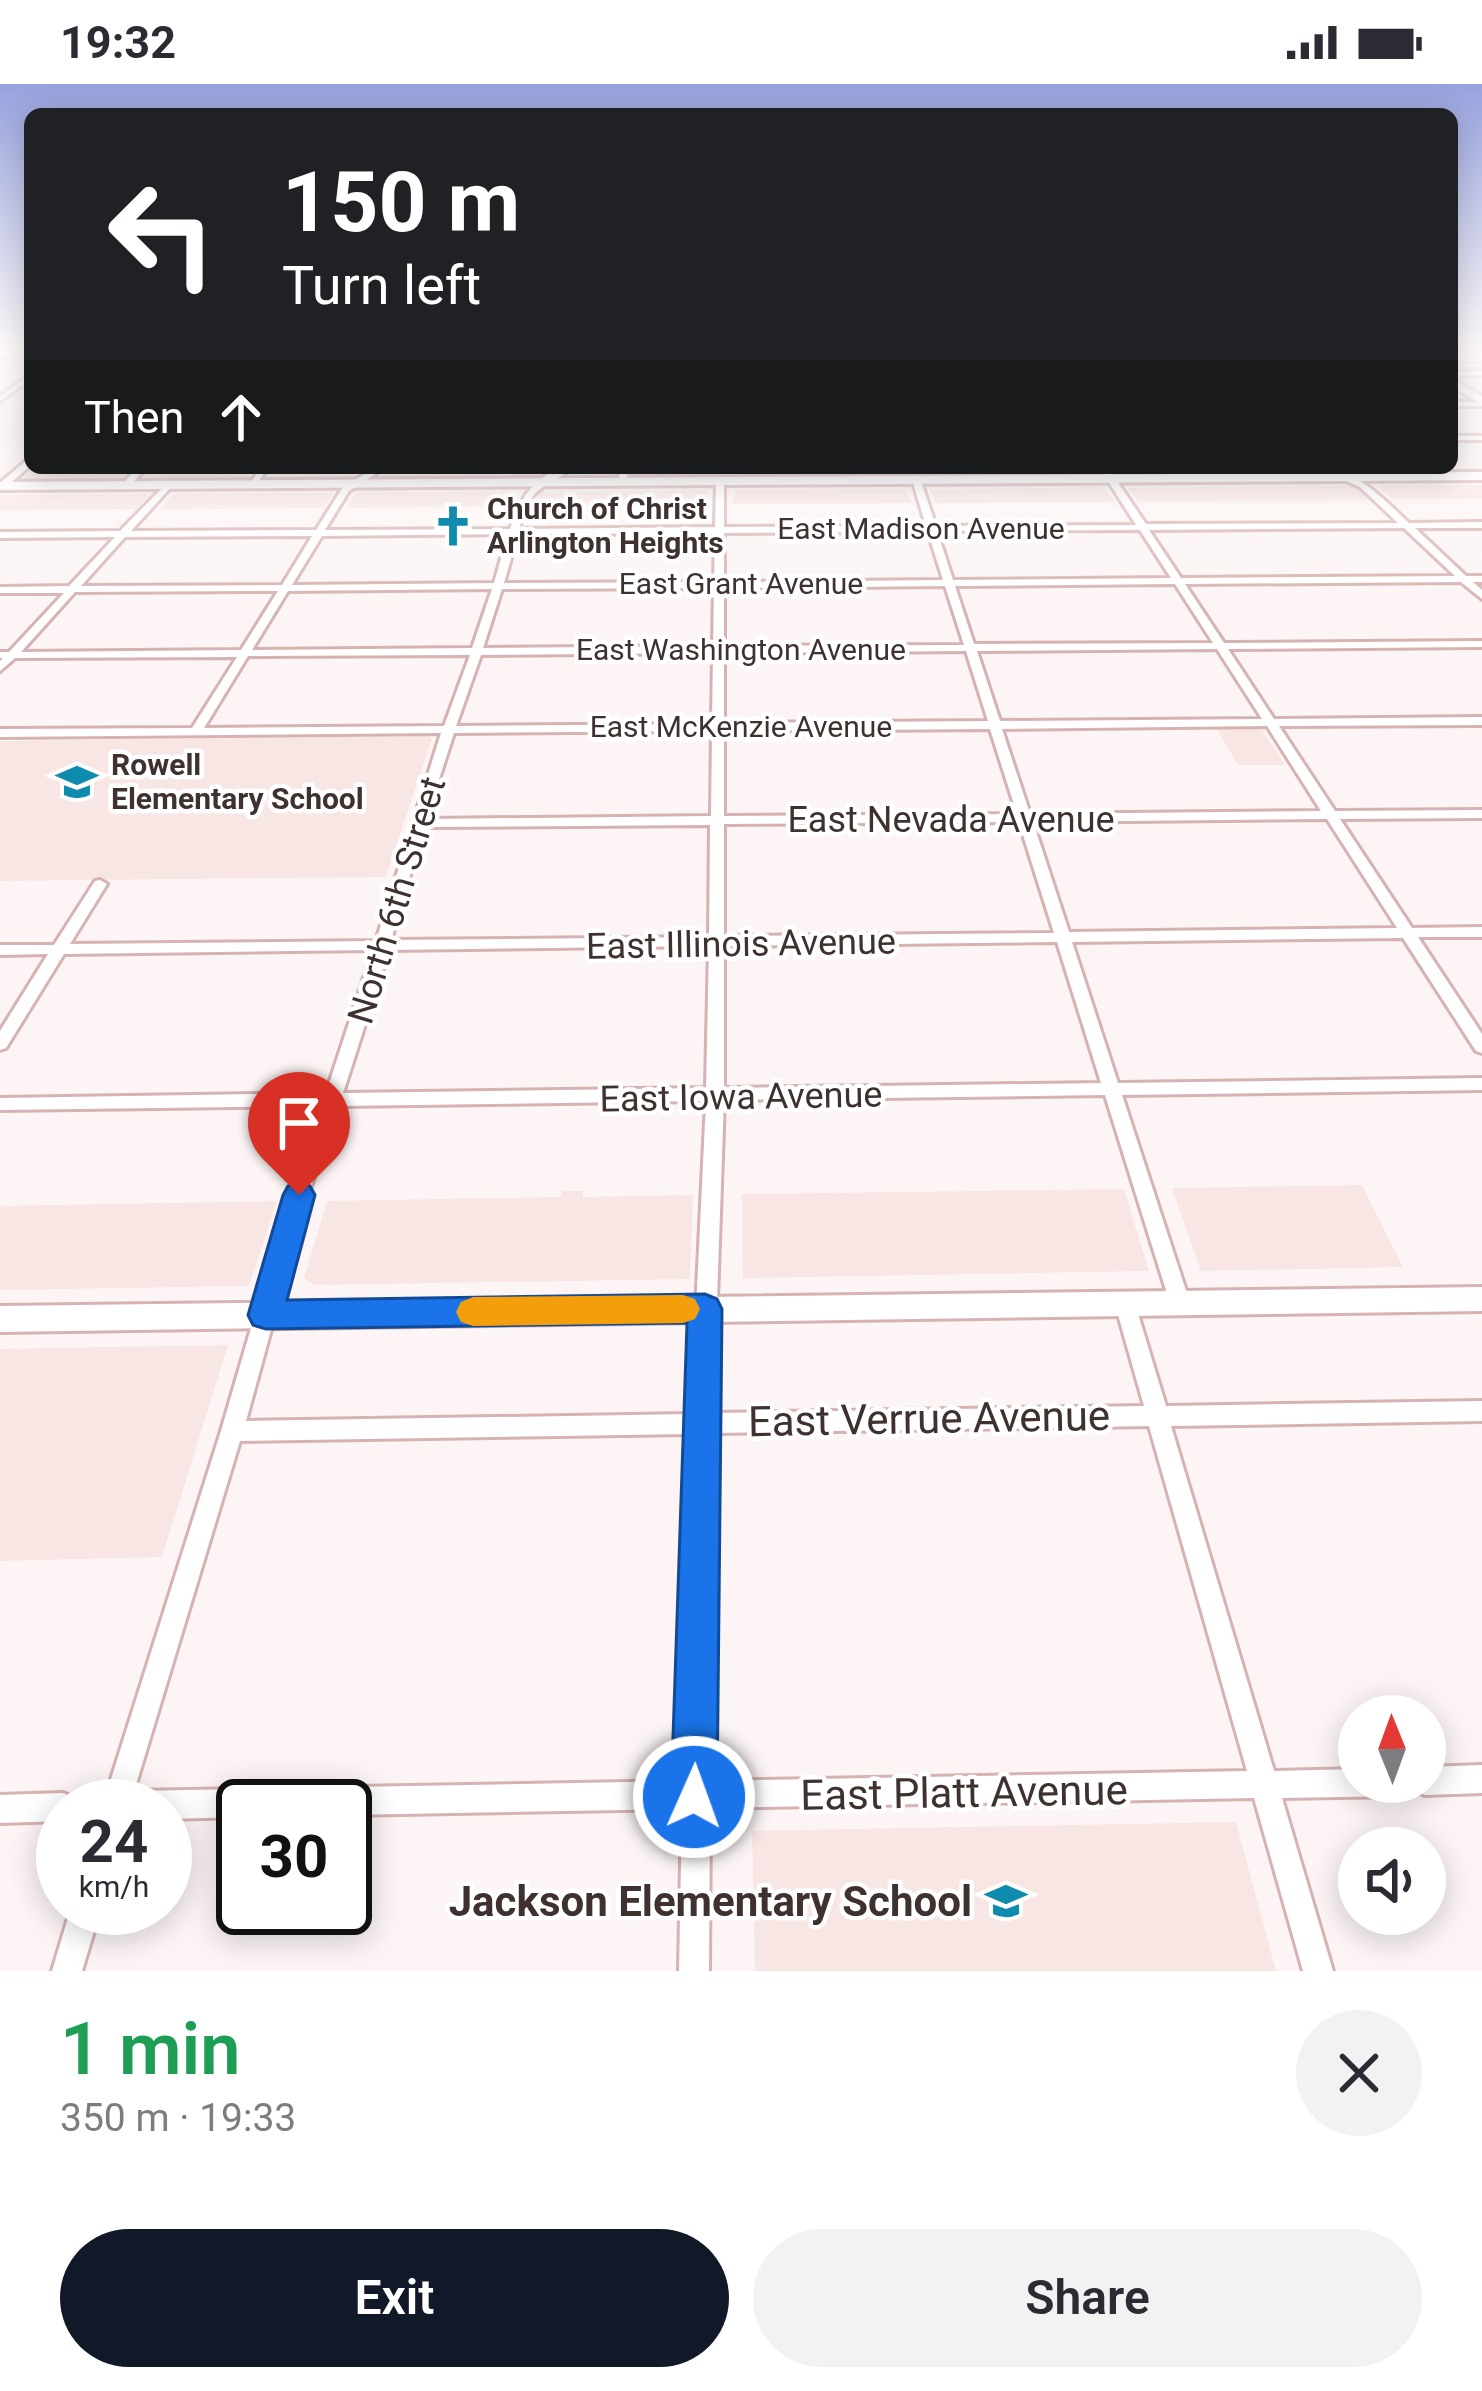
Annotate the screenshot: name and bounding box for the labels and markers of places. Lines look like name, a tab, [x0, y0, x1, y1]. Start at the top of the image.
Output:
place label: Church of Christ Arlington Heights	[487, 491, 724, 560]
church icon: Church of Christ Arlington Heights	[430, 503, 476, 549]
place label: Rowell Elementary School	[111, 747, 364, 816]
school or university icon: Rowell Elementary School	[54, 759, 100, 805]
pin	[248, 1072, 350, 1195]
place label: Jackson Elementary School	[449, 1877, 972, 1926]
school or university icon: Jackson Elementary School	[983, 1878, 1029, 1924]

